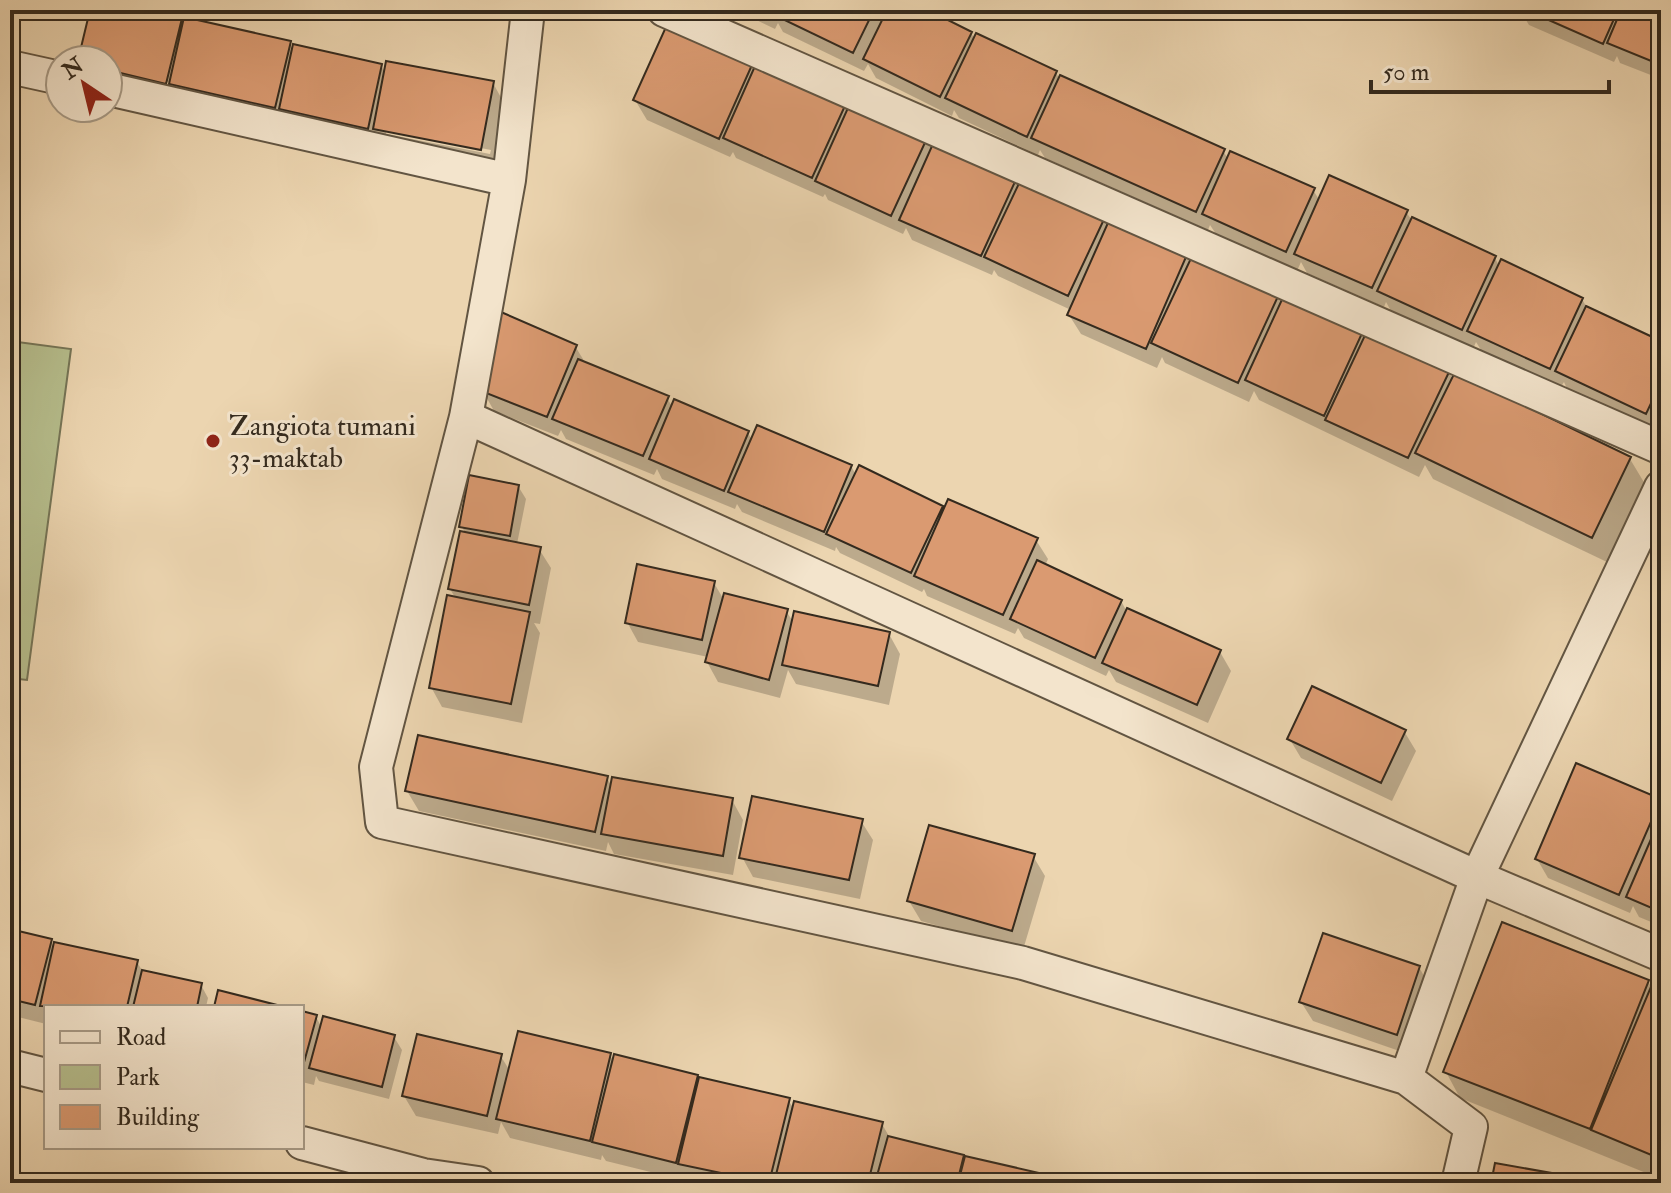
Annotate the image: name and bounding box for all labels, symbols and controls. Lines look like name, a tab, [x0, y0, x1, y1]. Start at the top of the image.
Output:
north arrow	[44, 44, 124, 124]
scale bar	[1371, 44, 1609, 94]
text: N	[56, 51, 89, 86]
text: 50 m	[1383, 57, 1430, 88]
place label: Zangiota tumani 33-maktab	[229, 409, 416, 476]
marker: Zangiota tumani 33-maktab	[204, 432, 222, 450]
legend	[44, 1005, 304, 1149]
text: Road	[116, 1022, 166, 1053]
text: Park	[116, 1062, 160, 1093]
text: Building	[116, 1102, 200, 1133]

